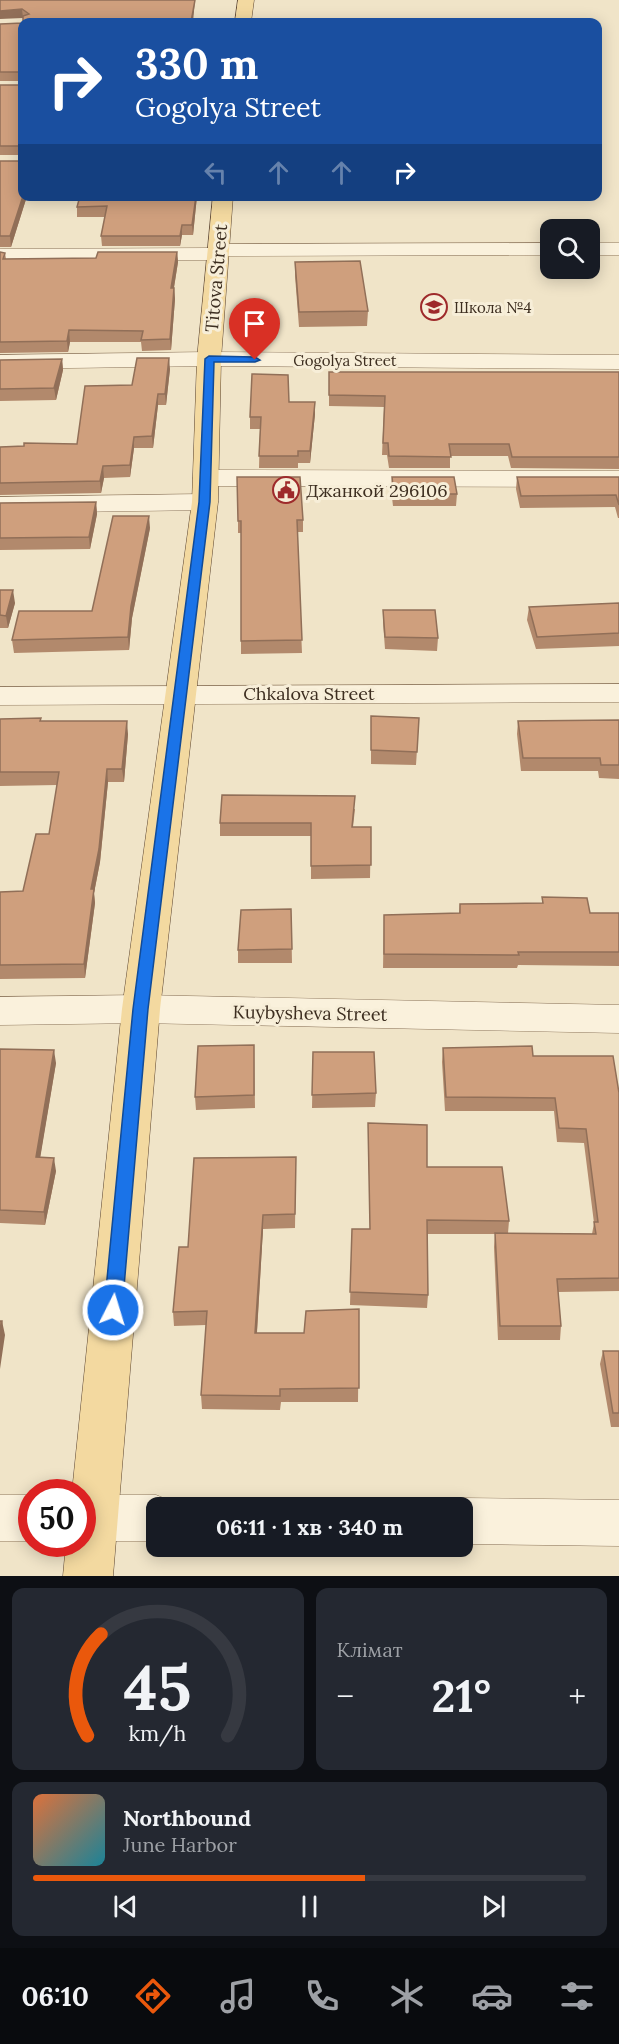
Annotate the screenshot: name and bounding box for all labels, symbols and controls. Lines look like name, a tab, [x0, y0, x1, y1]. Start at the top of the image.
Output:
text: 330 m	[135, 37, 258, 91]
icon: right	[36, 42, 114, 120]
text: Gogolya Street	[135, 90, 321, 124]
icon: left	[199, 156, 232, 189]
icon: ahead	[262, 156, 295, 189]
icon: ahead	[325, 156, 358, 189]
icon: right	[388, 156, 421, 189]
map controls	[540, 219, 600, 279]
button: search	[540, 219, 600, 279]
street label: Titova Street	[200, 223, 232, 333]
school or university icon: Школа №4	[419, 292, 449, 322]
pin	[229, 298, 280, 360]
place label: Школа №4	[454, 298, 532, 317]
icon: arrive	[238, 307, 271, 340]
street label: Gogolya Street	[293, 351, 397, 370]
public building icon: Джанкой 296106	[271, 475, 301, 505]
place label: Джанкой 296106	[306, 479, 448, 502]
street label: Chkalova Street	[243, 682, 375, 705]
street label: Kuybysheva Street	[232, 1000, 388, 1026]
position arrow	[81, 1278, 145, 1342]
speed limit sign: 50	[18, 1479, 96, 1557]
text: 06:11 · 1 хв · 340 m	[216, 1513, 403, 1541]
text: Клімат	[337, 1637, 403, 1662]
text: 45	[124, 1647, 192, 1727]
text: 21°	[432, 1667, 491, 1724]
text: −	[337, 1675, 354, 1717]
text: +	[568, 1675, 586, 1717]
text: km/h	[129, 1719, 187, 1747]
text: Northbound	[123, 1804, 251, 1832]
text: June Harbor	[123, 1832, 237, 1857]
icon: previous	[109, 1890, 142, 1923]
icon: pause	[293, 1890, 326, 1923]
icon: next	[477, 1890, 510, 1923]
icon: directions	[132, 1975, 174, 2017]
icon: music	[217, 1975, 259, 2017]
icon: phone	[301, 1975, 343, 2017]
icon: climate	[386, 1975, 428, 2017]
icon: car	[471, 1975, 513, 2017]
icon: filters	[556, 1975, 598, 2017]
text: 06:10	[21, 1979, 89, 2013]

